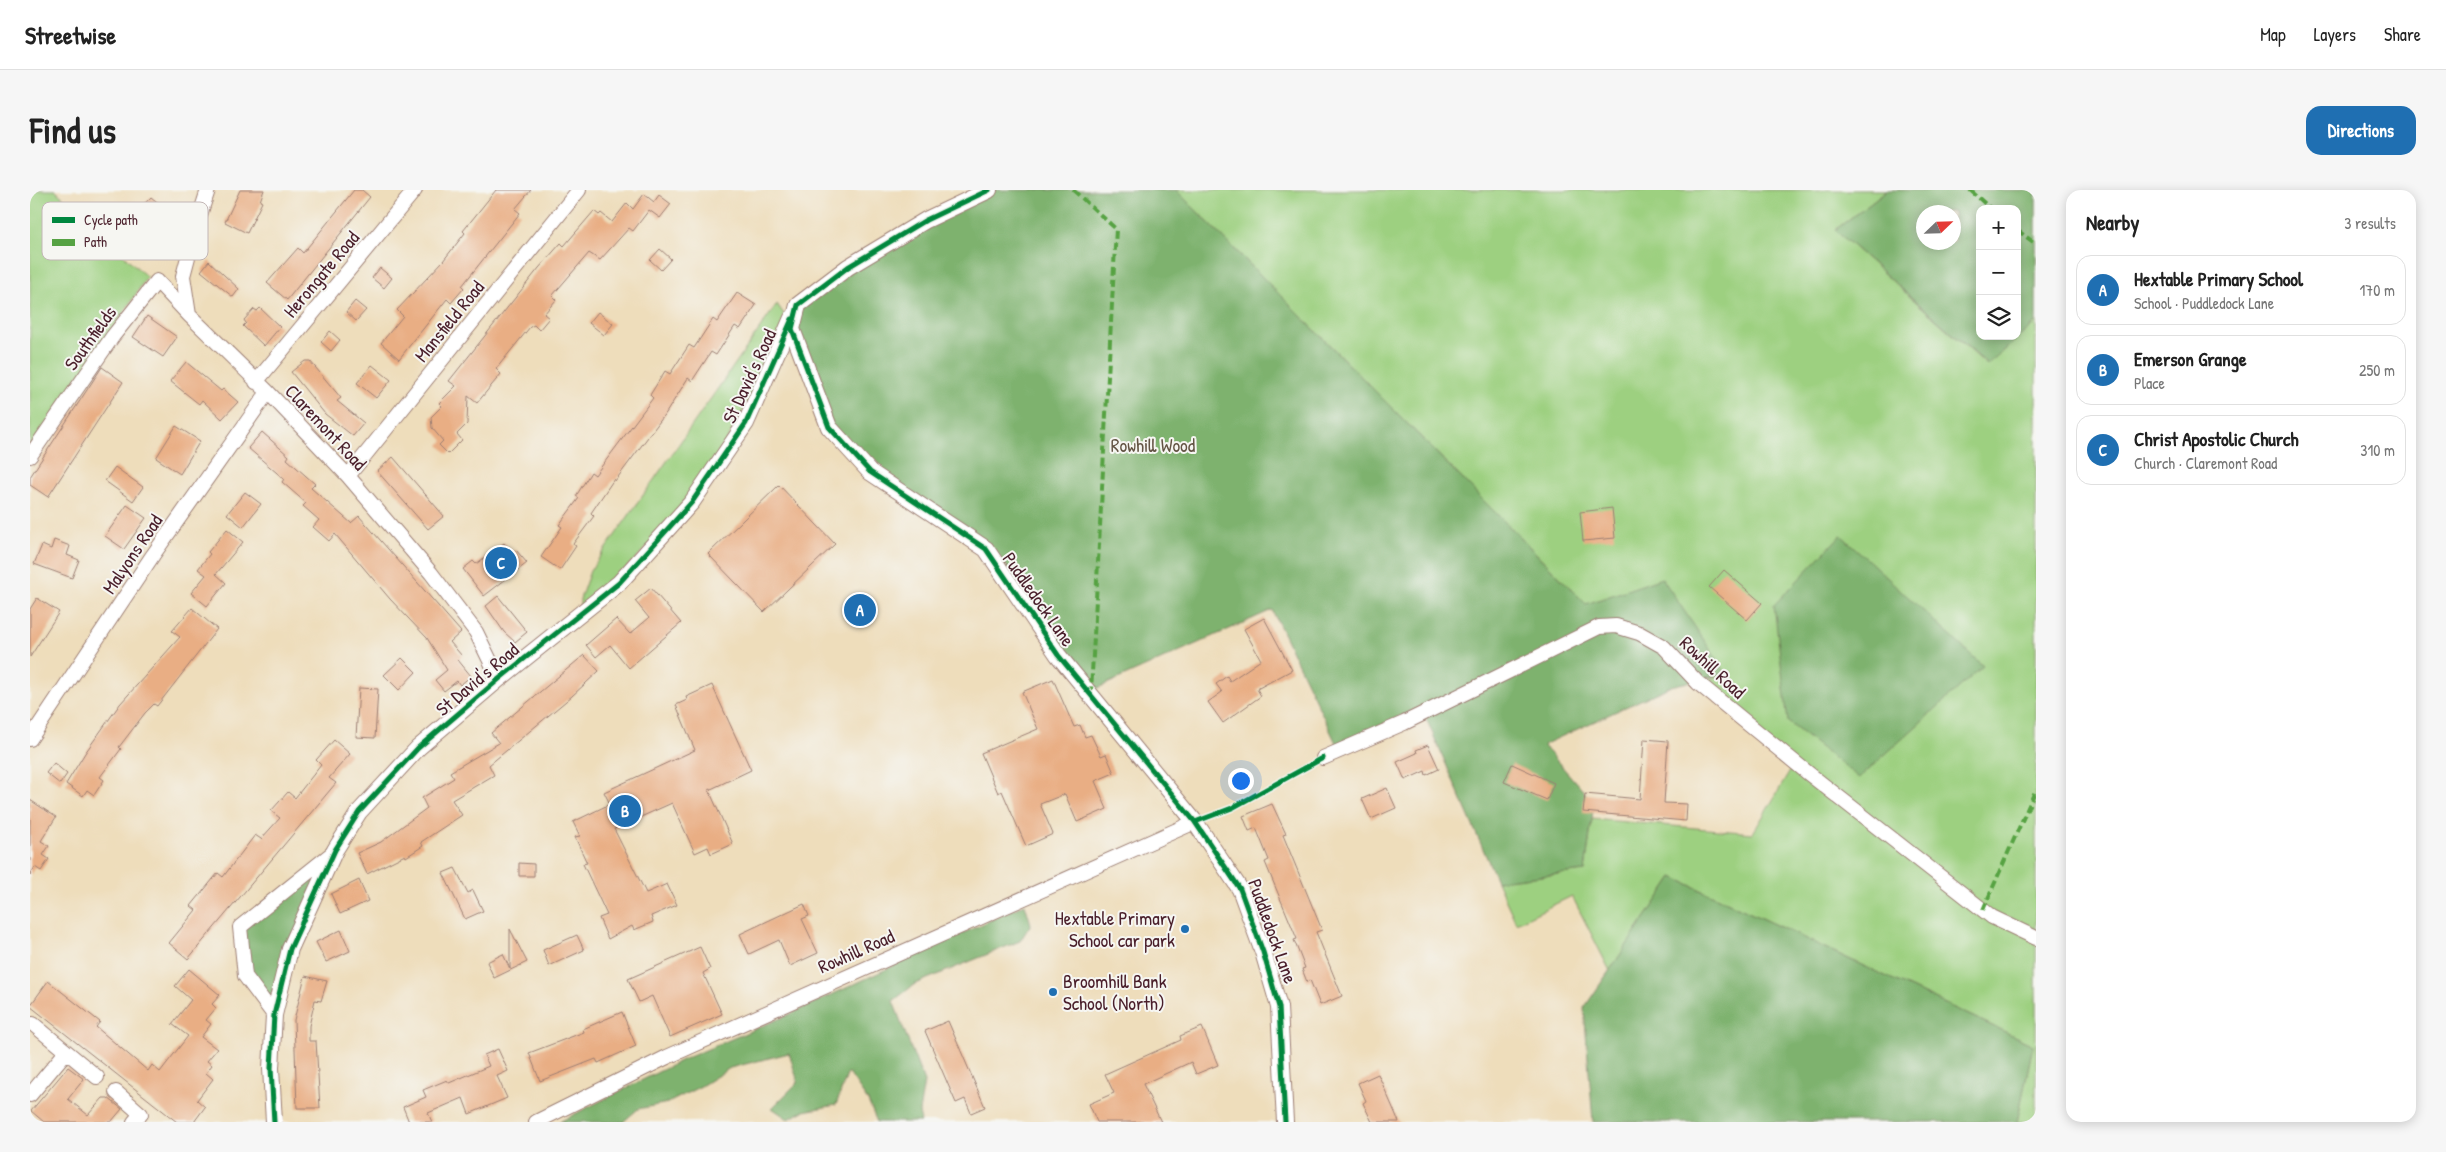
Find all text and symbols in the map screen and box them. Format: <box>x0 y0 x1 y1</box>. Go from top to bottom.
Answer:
text: Streetwise <box>25 19 116 51</box>
text: Map <box>2260 22 2286 47</box>
text: Layers <box>2314 22 2356 47</box>
text: Share <box>2384 22 2421 47</box>
button: Directions <box>2306 106 2416 155</box>
text: Find us <box>30 107 116 154</box>
legend <box>42 202 208 260</box>
north arrow <box>1916 205 1961 250</box>
map controls <box>1976 205 2021 340</box>
button: + <box>1976 205 2021 250</box>
text: Nearby <box>2086 208 2139 237</box>
text: Cycle path <box>84 210 138 230</box>
text: 3 results <box>2344 212 2396 234</box>
street label: Herongate Road <box>277 225 365 323</box>
text: Path <box>84 232 107 251</box>
button: − <box>1976 250 2021 295</box>
text: Hextable Primary School <box>2134 266 2303 292</box>
street label: Mansfield Road <box>408 274 490 367</box>
text: A <box>2099 279 2107 301</box>
text: 170 m <box>2360 279 2395 301</box>
text: School · Puddledock Lane <box>2134 292 2274 314</box>
button: layers <box>1976 295 2021 340</box>
street label: Southfields <box>58 301 122 375</box>
street label: St David's Road <box>716 324 782 427</box>
text: Emerson Grange <box>2134 346 2247 372</box>
text: B <box>2099 359 2107 381</box>
text: 250 m <box>2359 359 2395 381</box>
text: Place <box>2134 372 2165 394</box>
street label: Claremont Road <box>279 378 373 476</box>
text: Christ Apostolic Church <box>2134 426 2298 452</box>
park label: Rowhill Wood <box>1111 432 1196 458</box>
text: C <box>2099 439 2107 461</box>
text: 310 m <box>2360 439 2395 461</box>
text: Church · Claremont Road <box>2134 452 2277 474</box>
street label: Malyons Road <box>96 509 169 599</box>
pin: C <box>485 544 517 582</box>
street label: Puddledock Lane <box>997 547 1081 652</box>
pin: A <box>844 591 876 629</box>
street label: Rowhill Road <box>1675 630 1752 705</box>
street label: St David's Road <box>430 636 525 722</box>
your location <box>1228 768 1254 794</box>
pin: B <box>609 792 641 830</box>
street label: Puddledock Lane <box>1242 875 1304 987</box>
place label: Hextable Primary School car park <box>1055 905 1175 953</box>
street label: Rowhill Road <box>814 922 899 979</box>
marker: Hextable Primary School car park <box>1179 923 1191 935</box>
place label: Broomhill Bank School (North) <box>1063 968 1167 1016</box>
marker: Broomhill Bank School (North) <box>1047 986 1059 998</box>

